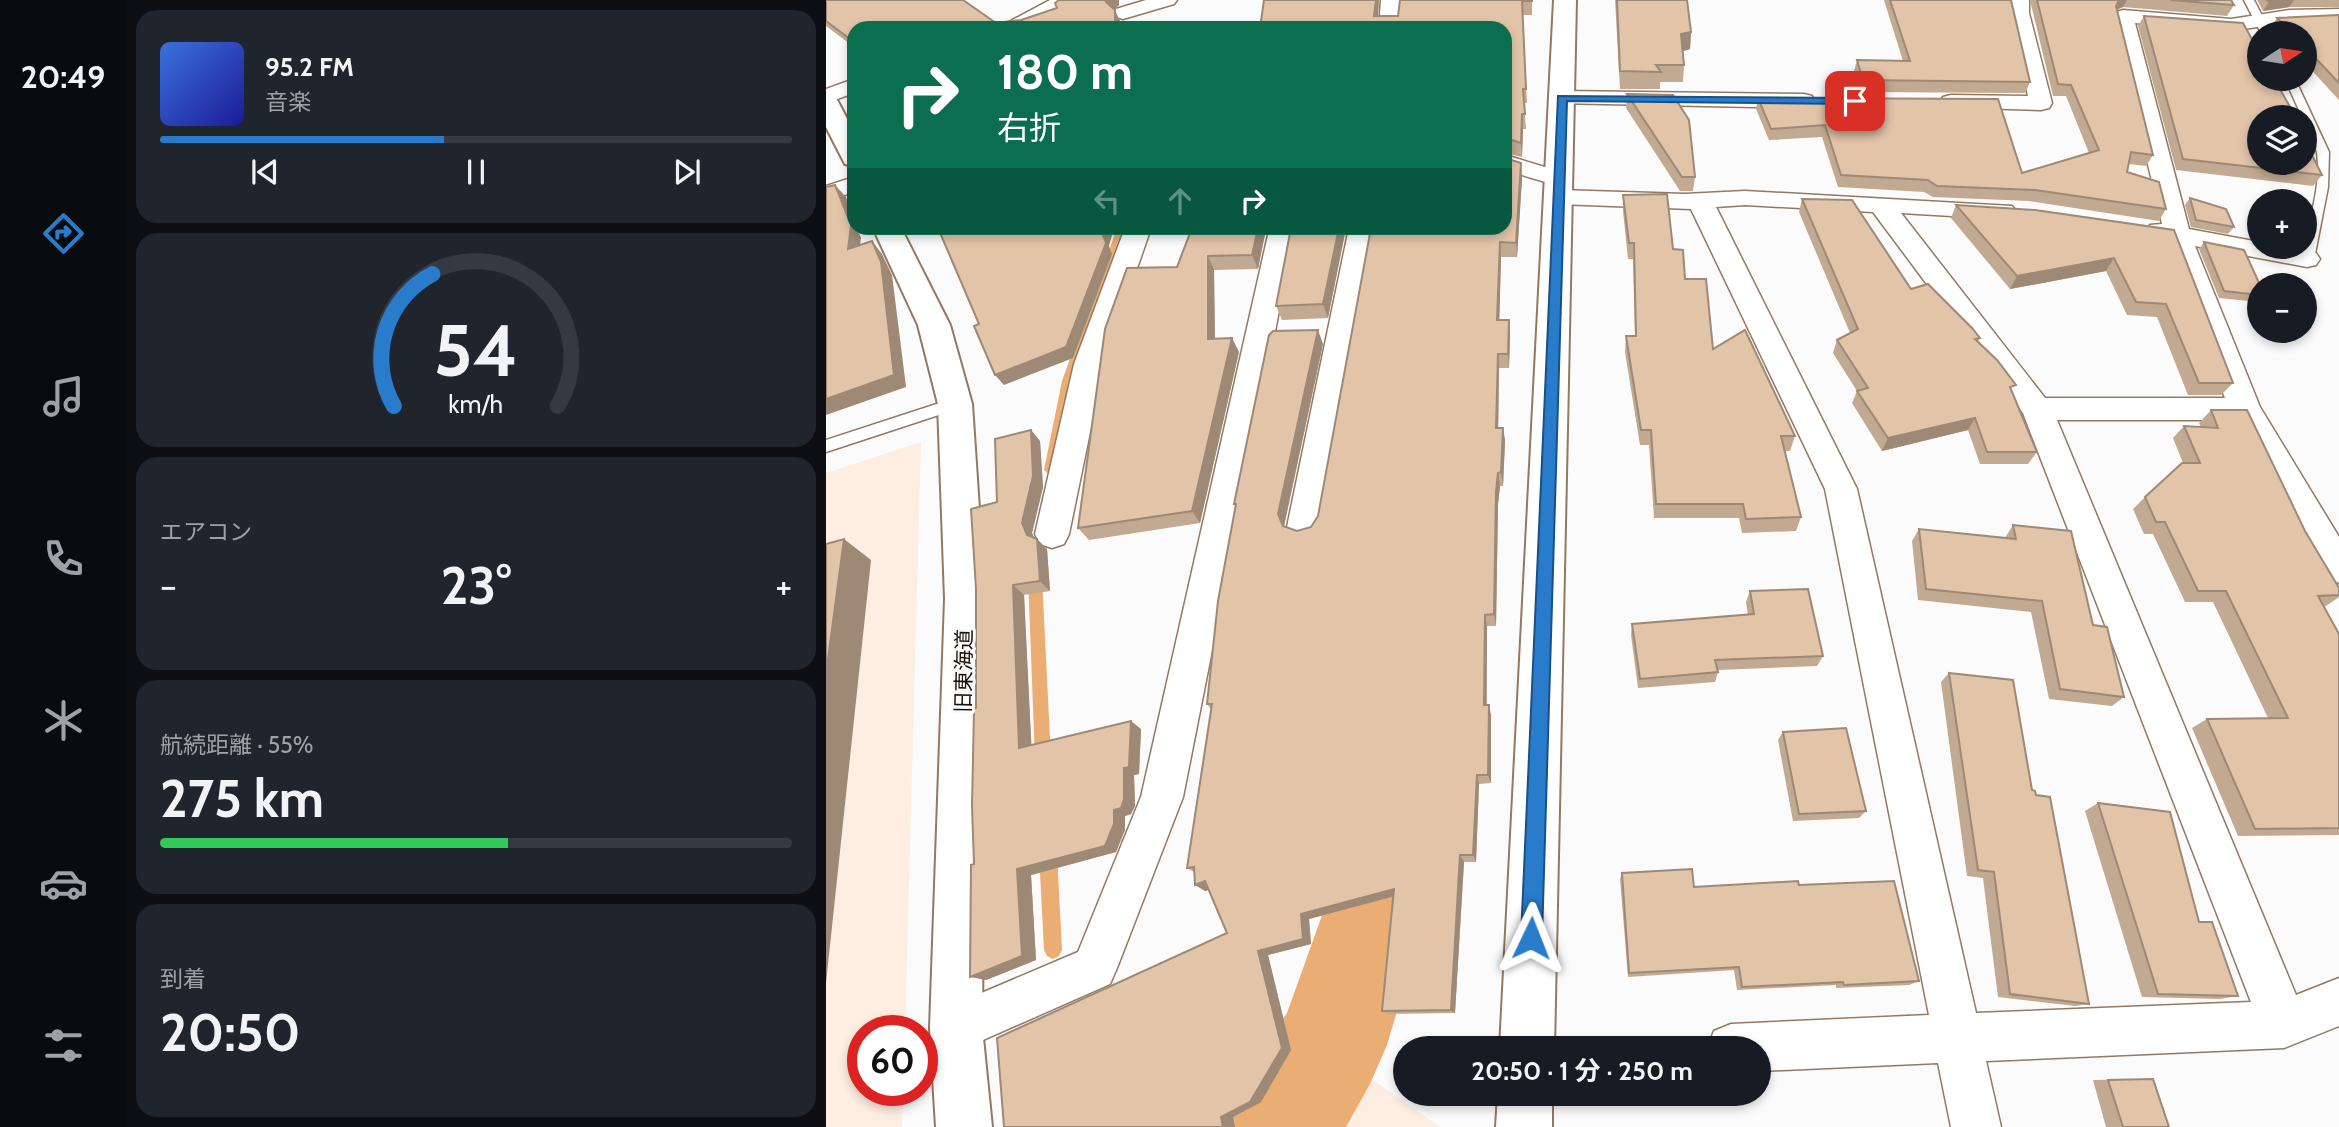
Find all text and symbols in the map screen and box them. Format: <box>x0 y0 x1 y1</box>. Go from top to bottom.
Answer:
north arrow <box>2247 21 2317 91</box>
map controls <box>2247 21 2317 343</box>
text: 180 m <box>997 42 1133 101</box>
icon: right <box>882 49 973 140</box>
text: 95.2 FM <box>265 51 354 83</box>
text: 20:49 <box>21 57 105 96</box>
pin <box>1825 71 1885 131</box>
icon: arrive <box>1836 82 1874 120</box>
text: 音楽 <box>265 88 311 116</box>
button: layers <box>2247 105 2317 175</box>
text: 右折 <box>997 108 1061 147</box>
icon: previous <box>246 153 284 191</box>
icon: pause <box>457 153 495 191</box>
icon: next <box>668 153 706 191</box>
icon: left <box>1088 182 1126 220</box>
icon: ahead <box>1161 182 1199 220</box>
icon: right <box>1234 182 1272 220</box>
button: + <box>2247 189 2317 259</box>
icon: directions <box>39 209 88 258</box>
button: − <box>2247 273 2317 343</box>
text: 54 <box>434 307 518 395</box>
icon: music <box>39 372 88 421</box>
text: km/h <box>449 389 503 419</box>
text: エアコン <box>160 518 252 546</box>
icon: phone <box>39 534 88 583</box>
text: 23° <box>441 554 511 617</box>
text: − <box>160 562 177 609</box>
text: + <box>775 562 792 609</box>
street label: 旧東海道 <box>950 629 977 713</box>
icon: climate <box>39 696 88 745</box>
text: 航続距離 · 55% <box>160 731 313 759</box>
text: 275 km <box>160 767 324 830</box>
icon: car <box>39 859 88 908</box>
position arrow <box>1494 901 1568 975</box>
text: 到着 <box>160 965 206 993</box>
text: 20:50 <box>160 1001 300 1064</box>
speed limit sign: 60 <box>847 1015 938 1106</box>
icon: filters <box>39 1021 88 1070</box>
text: 20:50 · 1 分 · 250 m <box>1471 1055 1693 1087</box>

